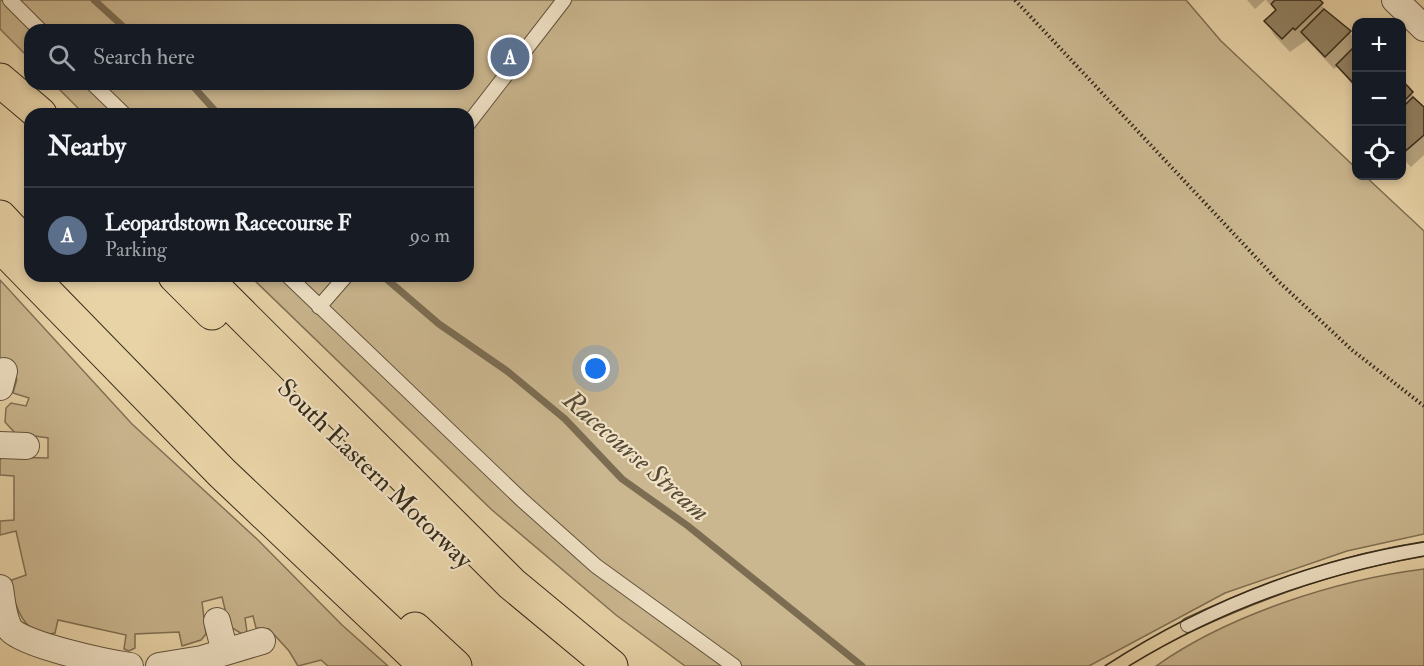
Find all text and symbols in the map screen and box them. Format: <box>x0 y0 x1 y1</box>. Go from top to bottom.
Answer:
map controls <box>1352 18 1406 180</box>
button: + <box>1352 18 1406 72</box>
search box <box>24 24 474 90</box>
pin: A <box>490 34 530 80</box>
icon: search <box>45 41 78 74</box>
text: Search here <box>93 43 195 71</box>
button: − <box>1352 72 1406 126</box>
button: locate <box>1352 126 1406 180</box>
text: Nearby <box>48 131 126 163</box>
text: Leopardstown Racecourse F <box>105 209 351 237</box>
text: A <box>61 223 74 248</box>
text: 90 m <box>410 223 450 248</box>
text: Parking <box>105 237 167 262</box>
your location <box>581 354 610 383</box>
street label: South Eastern Motorway <box>271 372 480 576</box>
water label: Racecourse Stream <box>555 383 716 529</box>

